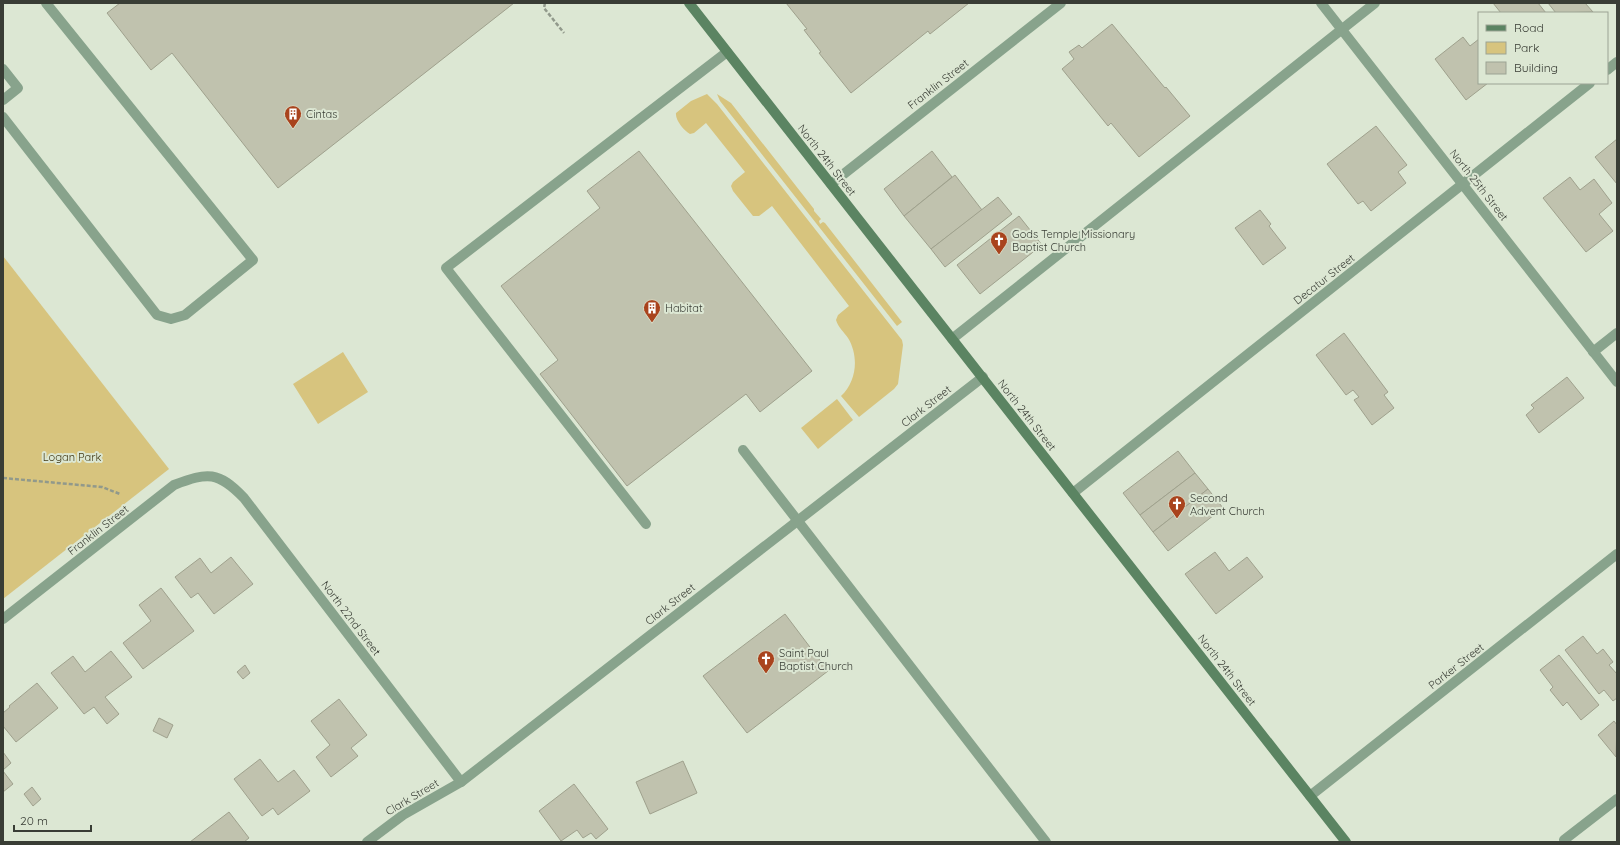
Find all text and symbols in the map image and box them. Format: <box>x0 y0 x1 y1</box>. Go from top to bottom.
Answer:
legend <box>1478 12 1608 84</box>
text: Road <box>1514 20 1544 35</box>
text: Park <box>1514 40 1539 55</box>
street label: Franklin Street <box>905 56 971 112</box>
text: Building <box>1514 60 1558 75</box>
building icon: Cintas <box>283 104 303 129</box>
place label: Cintas <box>306 107 337 121</box>
street label: North 24th Street <box>795 122 859 199</box>
street label: North 25th Street <box>1447 146 1511 224</box>
place label: Gods Temple Missionary Baptist Church <box>1012 227 1135 254</box>
church icon: Gods Temple Missionary Baptist Church <box>989 230 1009 255</box>
street label: Decatur Street <box>1291 251 1358 307</box>
building icon: Habitat <box>642 298 662 323</box>
place label: Habitat <box>665 301 703 315</box>
street label: North 24th Street <box>995 377 1059 454</box>
street label: Clark Street <box>898 382 954 430</box>
park label: Logan Park <box>43 450 101 464</box>
place label: Second Advent Church <box>1190 491 1264 518</box>
church icon: Second Advent Church <box>1167 494 1187 519</box>
street label: Franklin Street <box>65 502 131 558</box>
street label: North 22nd Street <box>318 578 384 658</box>
street label: Clark Street <box>642 580 698 628</box>
street label: North 24th Street <box>1195 632 1259 709</box>
street label: Parker Street <box>1425 640 1487 692</box>
place label: Saint Paul Baptist Church <box>779 646 853 673</box>
church icon: Saint Paul Baptist Church <box>756 649 776 674</box>
street label: Clark Street <box>383 776 441 818</box>
scale bar <box>14 807 91 833</box>
text: 20 m <box>20 813 48 828</box>

